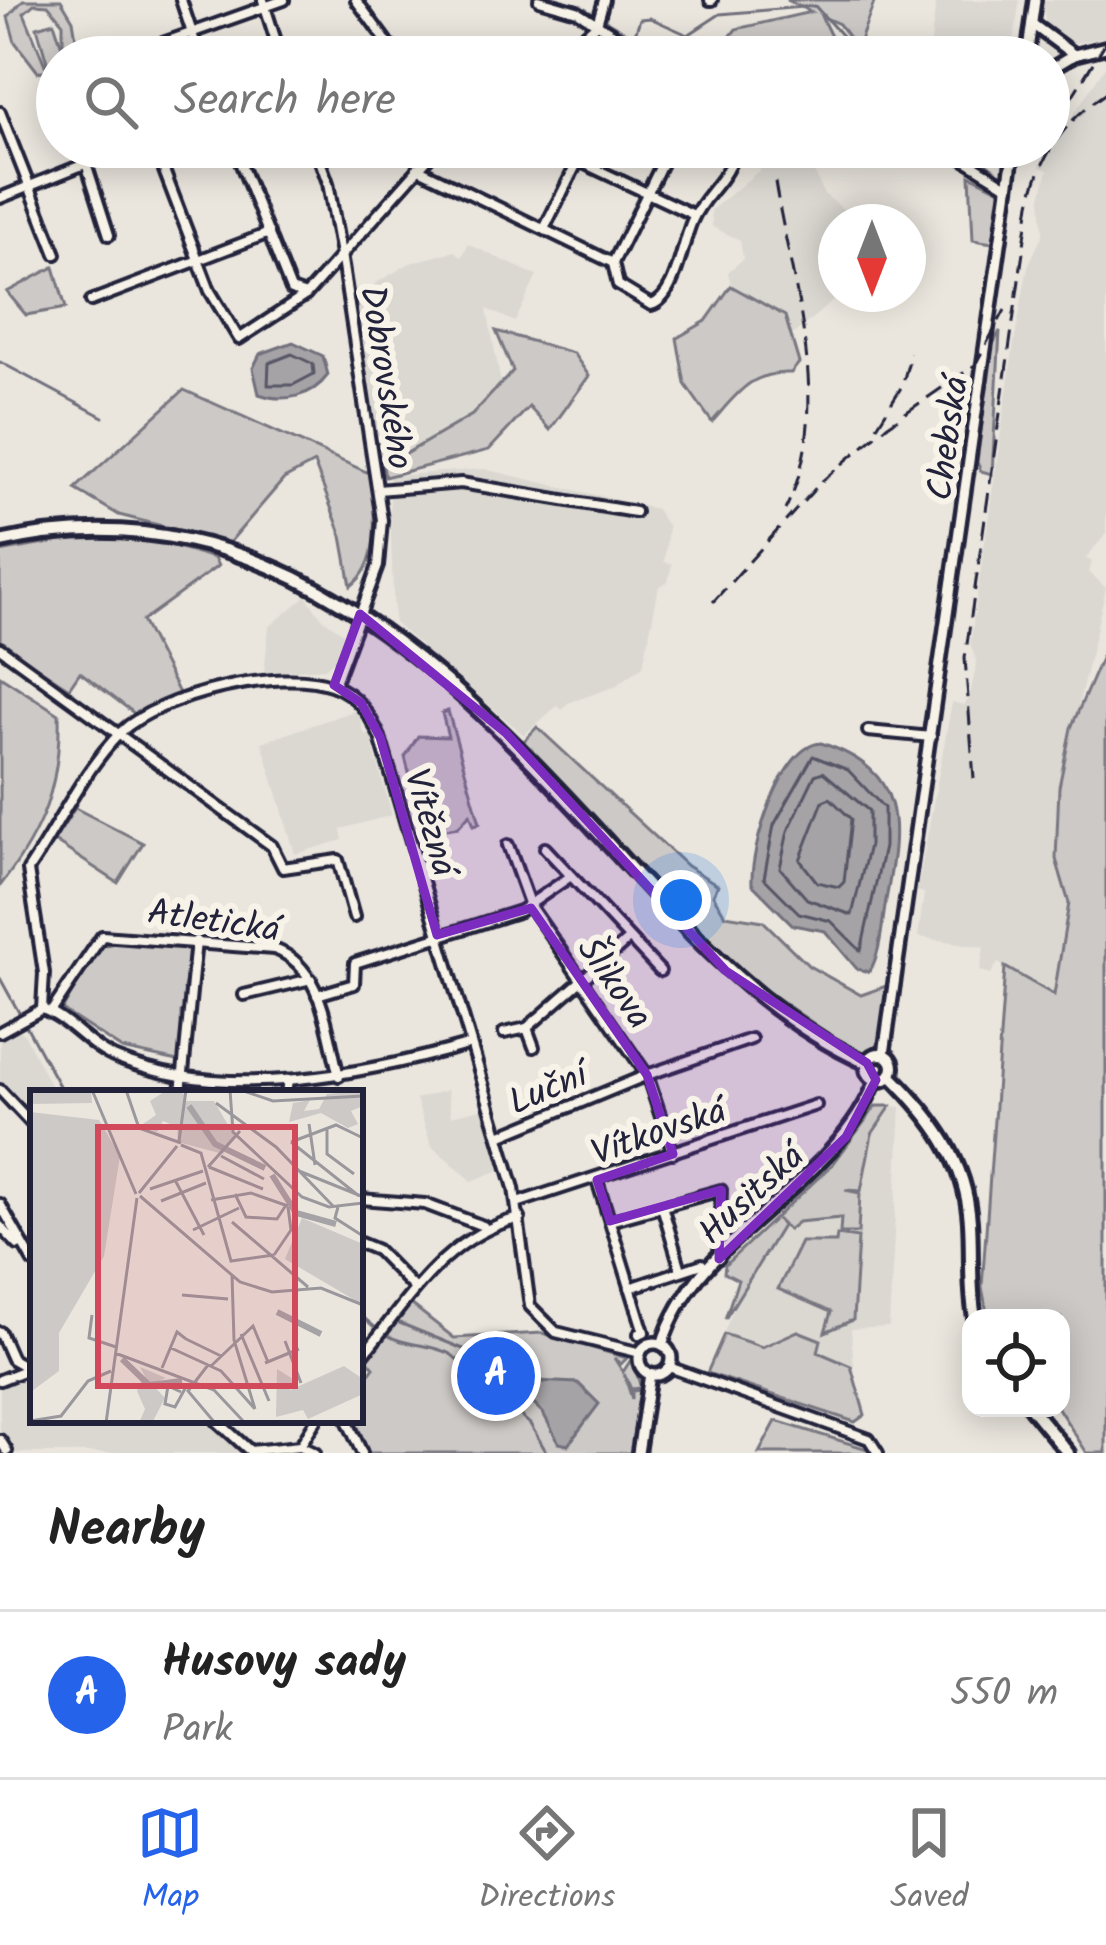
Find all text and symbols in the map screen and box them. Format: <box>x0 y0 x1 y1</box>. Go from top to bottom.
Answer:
search box <box>36 36 1070 168</box>
text: Search here <box>174 66 396 138</box>
icon: search <box>78 69 144 135</box>
north arrow <box>818 204 926 312</box>
street label: Dobrovského <box>342 282 427 474</box>
street label: Chebská <box>913 370 987 504</box>
street label: Vítězná <box>386 763 472 886</box>
your location <box>651 870 711 930</box>
street label: Atletická <box>144 885 286 960</box>
street label: Šlikova <box>561 926 666 1042</box>
street label: Luční <box>500 1046 602 1132</box>
street label: Vítkovská <box>584 1083 737 1183</box>
inset map <box>30 1090 363 1423</box>
street label: Husitská <box>686 1129 821 1260</box>
map controls <box>962 1309 1070 1417</box>
button: locate <box>962 1309 1070 1417</box>
pin: A <box>457 1331 535 1421</box>
text: Nearby <box>48 1491 205 1572</box>
text: Husovy sady <box>162 1628 406 1700</box>
text: A <box>75 1664 99 1726</box>
text: 550 m <box>950 1664 1058 1726</box>
text: Park <box>162 1700 233 1762</box>
tab: Map <box>137 1800 203 1925</box>
tab: Directions <box>478 1800 615 1925</box>
tab: Saved <box>890 1800 969 1925</box>

